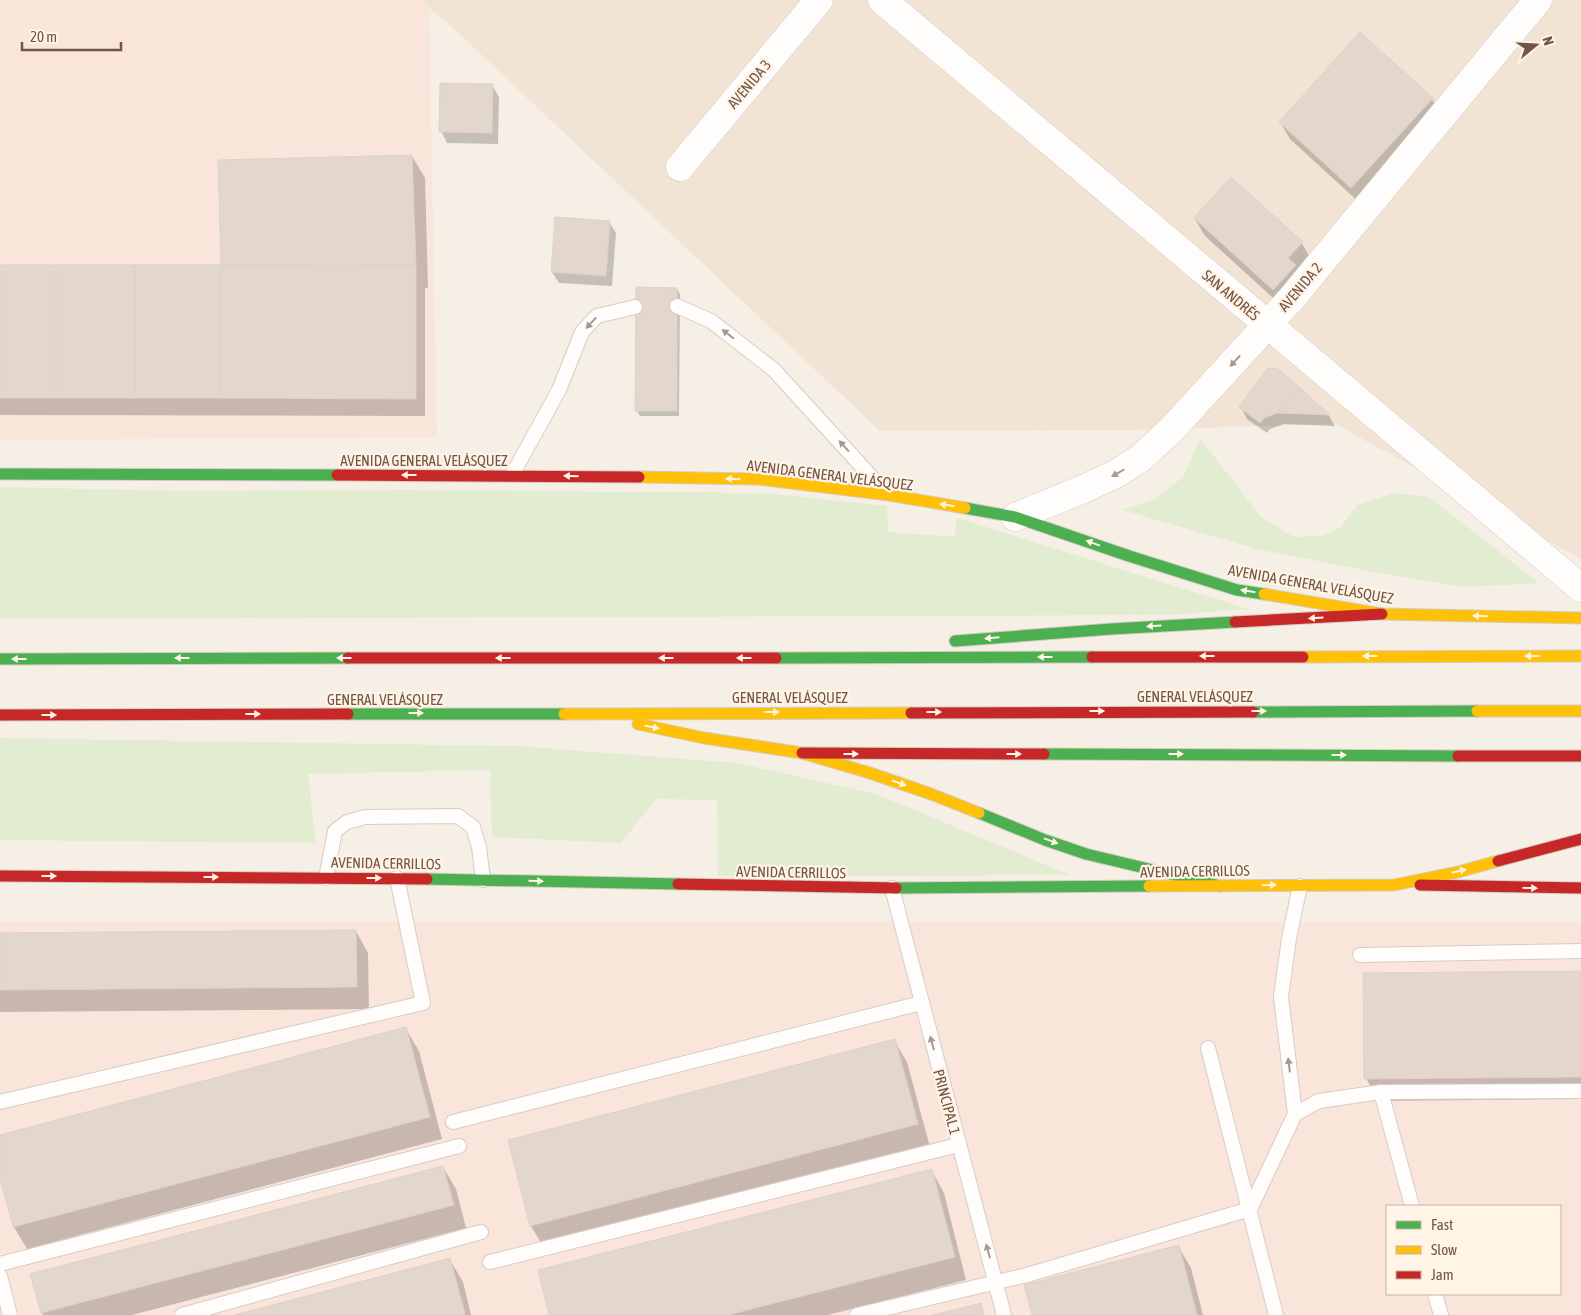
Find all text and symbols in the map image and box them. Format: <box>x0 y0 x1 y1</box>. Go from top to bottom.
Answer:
scale bar <box>22 20 121 52</box>
north arrow <box>1511 20 1561 70</box>
text: 20 m <box>30 28 57 45</box>
text: N <box>1539 35 1557 47</box>
street label: AVENIDA 3 <box>724 56 774 112</box>
street label: AVENIDA 2 <box>1275 259 1325 315</box>
street label: SAN ANDRÉS <box>1199 266 1263 324</box>
one-way arrow <box>585 316 597 328</box>
one-way arrow <box>722 328 735 339</box>
one-way arrow <box>1229 355 1241 367</box>
one-way arrow <box>838 441 850 453</box>
street label: AVENIDA GENERAL VELÁSQUEZ <box>340 452 508 469</box>
street label: AVENIDA GENERAL VELÁSQUEZ <box>746 456 914 494</box>
one-way arrow <box>1111 468 1124 477</box>
one-way arrow <box>400 471 416 479</box>
one-way arrow <box>563 472 579 480</box>
one-way arrow <box>725 474 741 482</box>
one-way arrow <box>938 501 954 509</box>
one-way arrow <box>1085 539 1100 547</box>
street label: AVENIDA GENERAL VELÁSQUEZ <box>1227 561 1395 607</box>
one-way arrow <box>1239 587 1255 595</box>
one-way arrow <box>1472 612 1488 620</box>
one-way arrow <box>1308 614 1324 622</box>
one-way arrow <box>1146 623 1162 631</box>
one-way arrow <box>983 634 999 642</box>
one-way arrow <box>1199 652 1215 660</box>
one-way arrow <box>1362 652 1378 660</box>
one-way arrow <box>1524 652 1540 660</box>
one-way arrow <box>1037 653 1053 661</box>
one-way arrow <box>174 654 190 662</box>
one-way arrow <box>336 654 352 662</box>
one-way arrow <box>495 654 511 662</box>
one-way arrow <box>657 654 673 662</box>
one-way arrow <box>735 654 751 662</box>
one-way arrow <box>11 655 27 663</box>
street label: GENERAL VELÁSQUEZ <box>1137 688 1253 705</box>
street label: GENERAL VELÁSQUEZ <box>732 689 848 706</box>
street label: GENERAL VELÁSQUEZ <box>327 691 443 708</box>
one-way arrow <box>1089 707 1105 715</box>
one-way arrow <box>1251 707 1267 715</box>
one-way arrow <box>764 708 780 716</box>
one-way arrow <box>926 708 942 716</box>
one-way arrow <box>408 709 424 717</box>
one-way arrow <box>245 710 261 718</box>
one-way arrow <box>41 711 57 719</box>
one-way arrow <box>645 723 661 731</box>
one-way arrow <box>843 750 859 758</box>
one-way arrow <box>1006 750 1022 758</box>
one-way arrow <box>1168 750 1184 758</box>
one-way arrow <box>1331 751 1347 759</box>
one-way arrow <box>892 779 907 787</box>
one-way arrow <box>1043 838 1058 846</box>
street label: AVENIDA CERRILLOS <box>331 854 441 872</box>
street label: AVENIDA CERRILLOS <box>1140 862 1250 880</box>
street label: AVENIDA CERRILLOS <box>736 863 846 881</box>
one-way arrow <box>1451 867 1466 875</box>
one-way arrow <box>41 873 57 881</box>
one-way arrow <box>203 873 219 881</box>
one-way arrow <box>366 874 382 882</box>
one-way arrow <box>528 877 544 885</box>
one-way arrow <box>1261 881 1277 889</box>
one-way arrow <box>1522 884 1538 892</box>
one-way arrow <box>928 1036 936 1051</box>
one-way arrow <box>1285 1057 1293 1073</box>
street label: PRINCIPAL 1 <box>930 1067 964 1137</box>
legend <box>1386 1205 1561 1295</box>
text: Fast <box>1431 1216 1453 1233</box>
text: Slow <box>1431 1241 1457 1258</box>
one-way arrow <box>983 1243 991 1258</box>
text: Jam <box>1431 1266 1454 1283</box>

